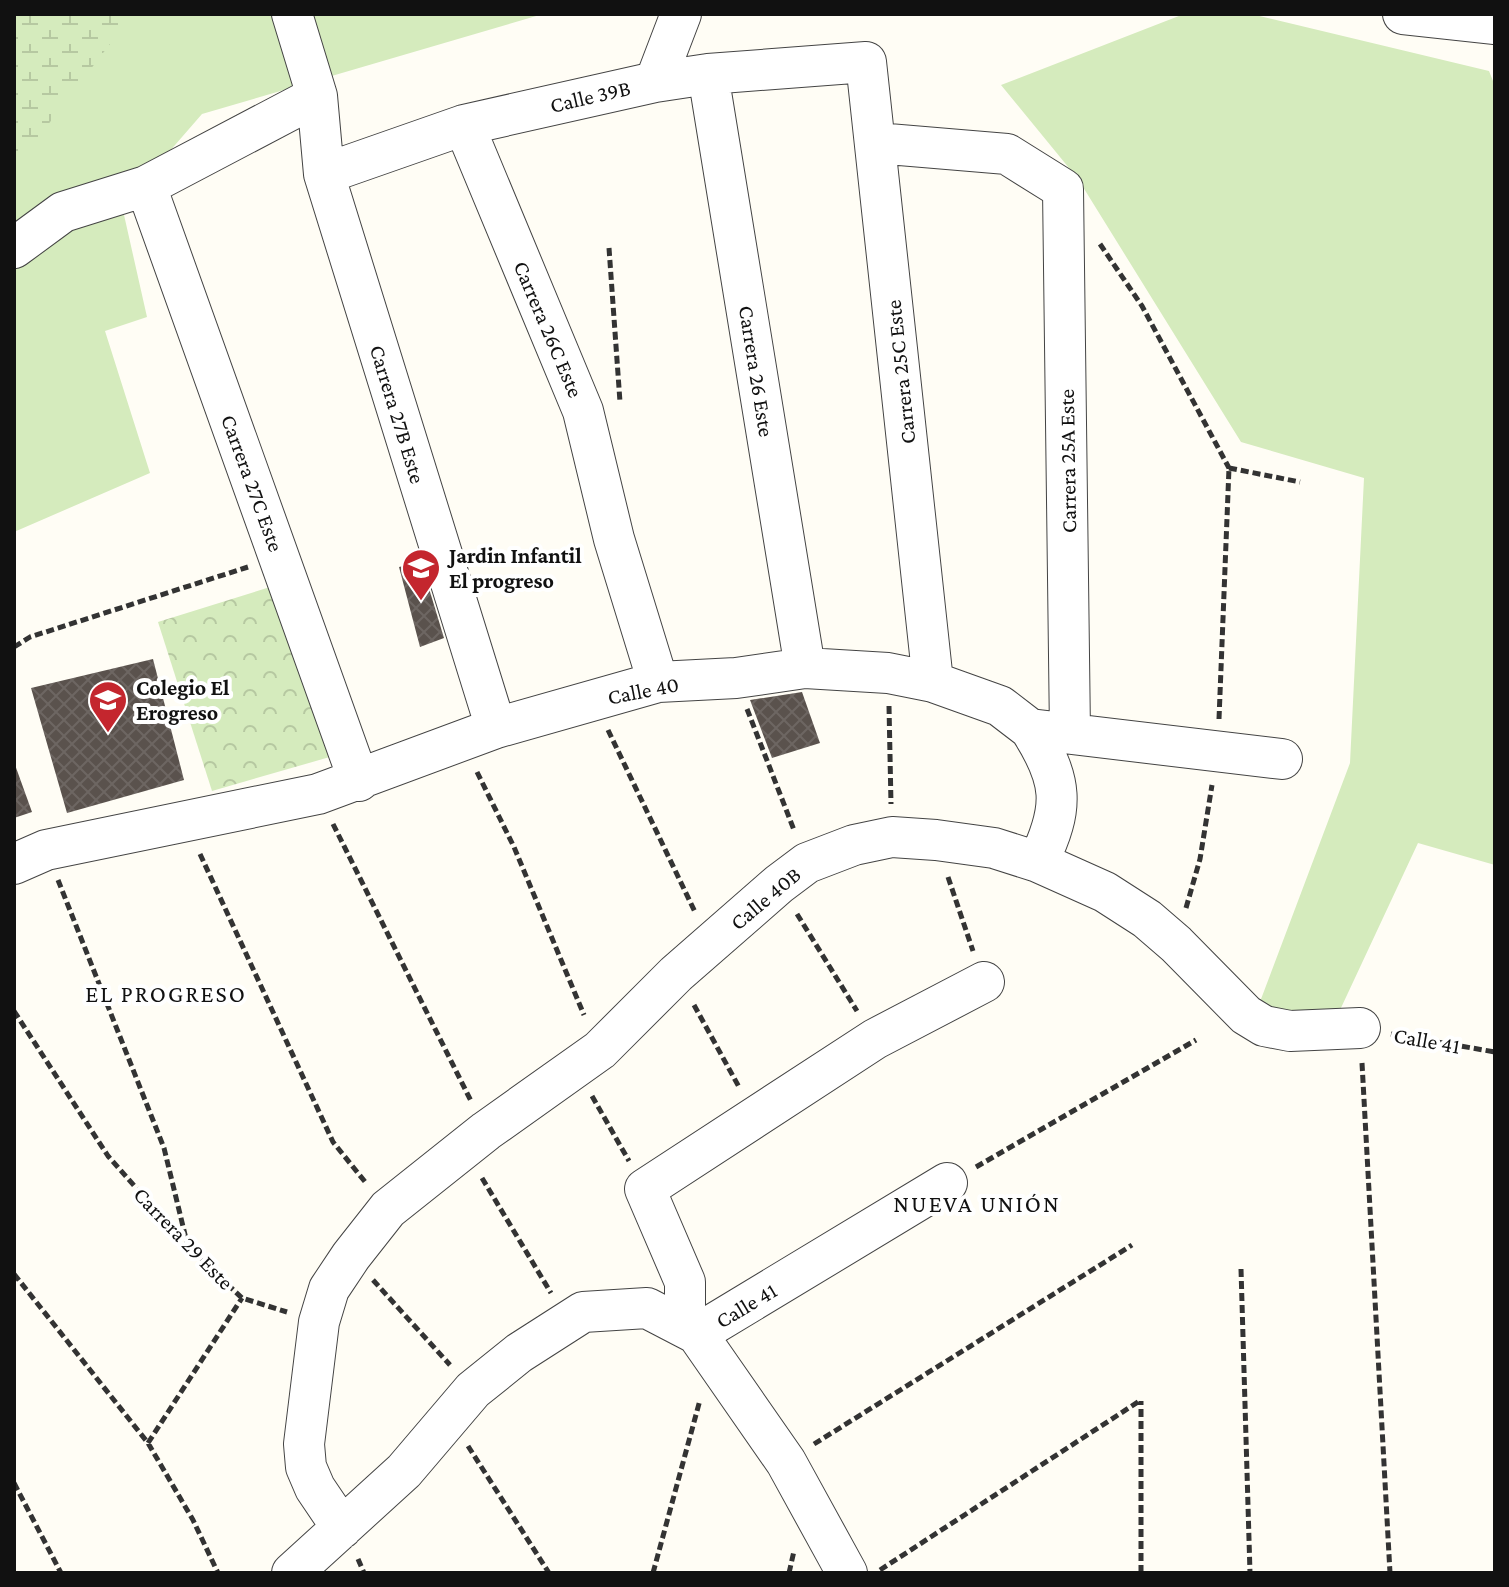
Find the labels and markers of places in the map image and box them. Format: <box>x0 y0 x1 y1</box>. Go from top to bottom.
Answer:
place label: Jardin Infantil El progreso <box>447 543 582 593</box>
school or university icon: Jardin Infantil El progreso <box>400 547 442 602</box>
place label: Colegio El Erogreso <box>136 675 230 725</box>
school or university icon: Colegio El Erogreso <box>87 679 129 734</box>

